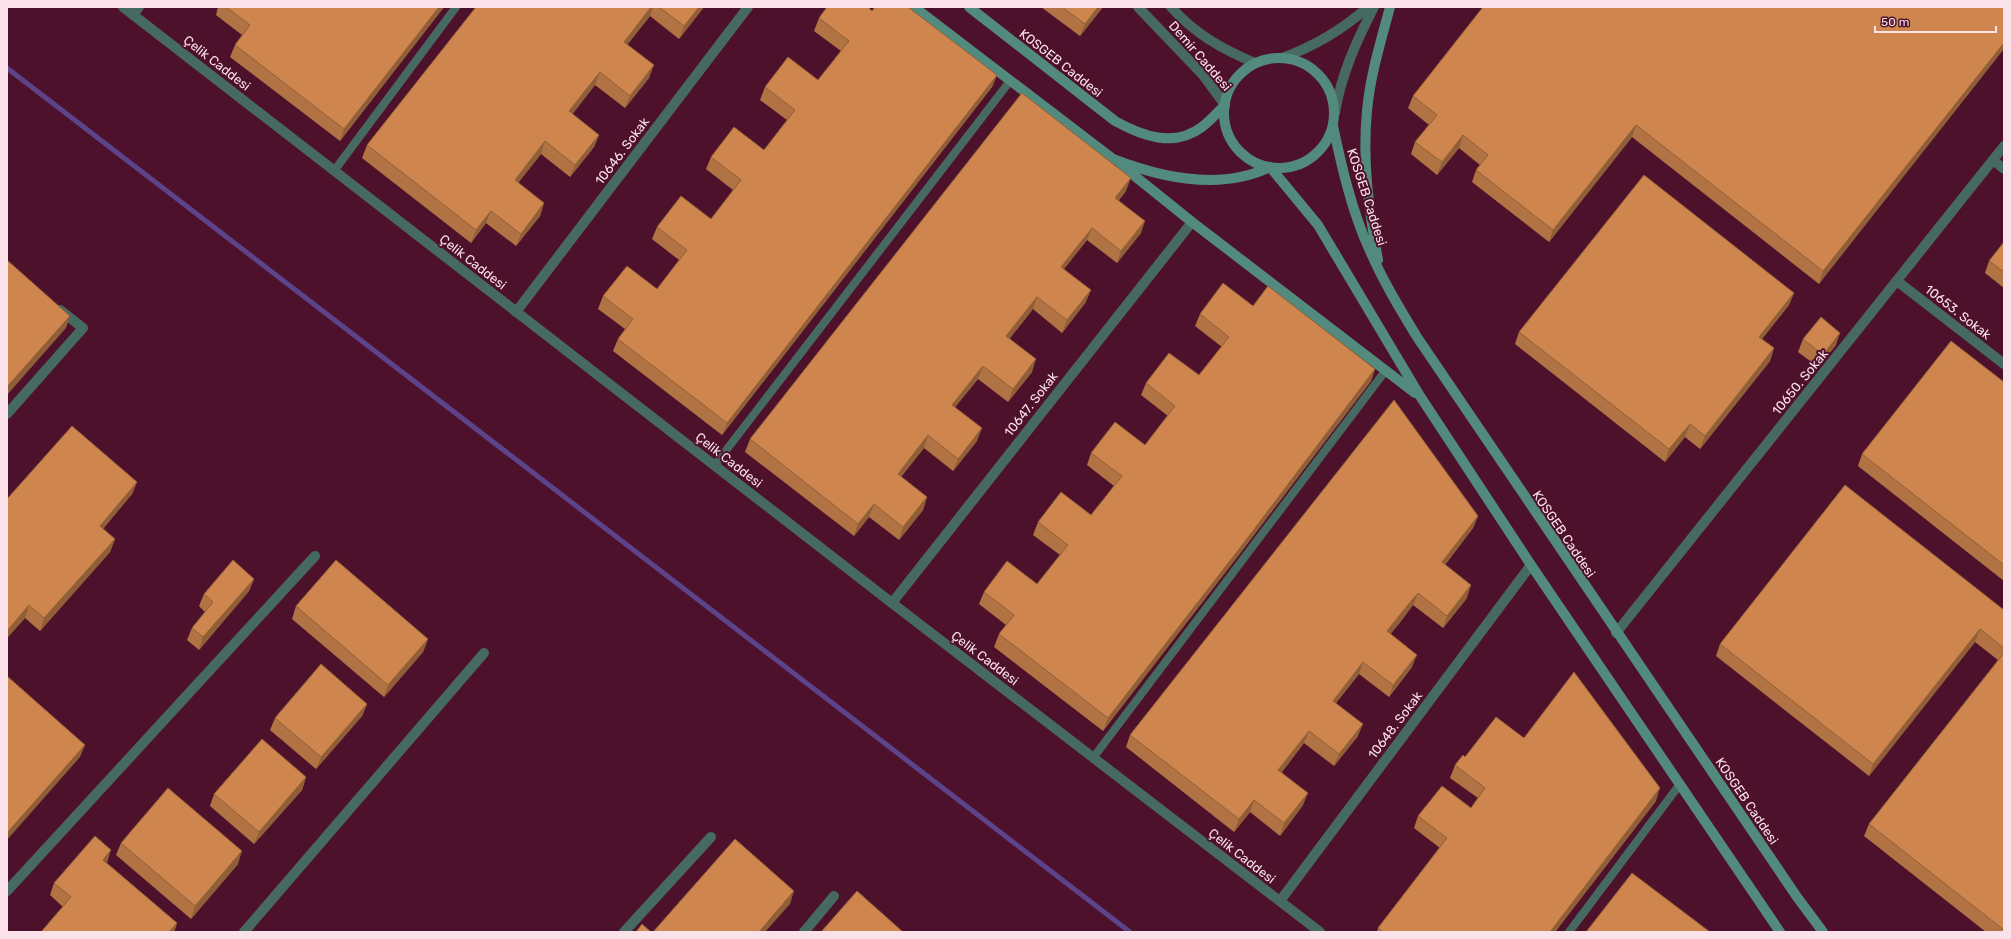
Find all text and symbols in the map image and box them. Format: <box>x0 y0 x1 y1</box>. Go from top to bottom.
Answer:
scale bar <box>1875 8 1996 34</box>
text: 50 m <box>1881 15 1909 29</box>
street label: Demir Caddesi <box>1166 18 1234 94</box>
street label: KOSGEB Caddesi <box>1017 26 1105 100</box>
street label: Çelik Caddesi <box>181 32 253 94</box>
street label: 10646. Sokak <box>592 114 652 187</box>
street label: KOSGEB Caddesi <box>1344 147 1390 247</box>
street label: Çelik Caddesi <box>437 231 509 293</box>
street label: 10653. Sokak <box>1922 282 1994 343</box>
street label: 10650. Sokak <box>1769 346 1831 418</box>
street label: 10647. Sokak <box>1001 369 1061 439</box>
street label: Çelik Caddesi <box>693 429 765 491</box>
street label: KOSGEB Caddesi <box>1529 488 1599 580</box>
street label: Çelik Caddesi <box>948 628 1022 688</box>
street label: 10648. Sokak <box>1365 688 1425 762</box>
street label: KOSGEB Caddesi <box>1712 755 1782 847</box>
street label: Çelik Caddesi <box>1206 825 1278 887</box>

